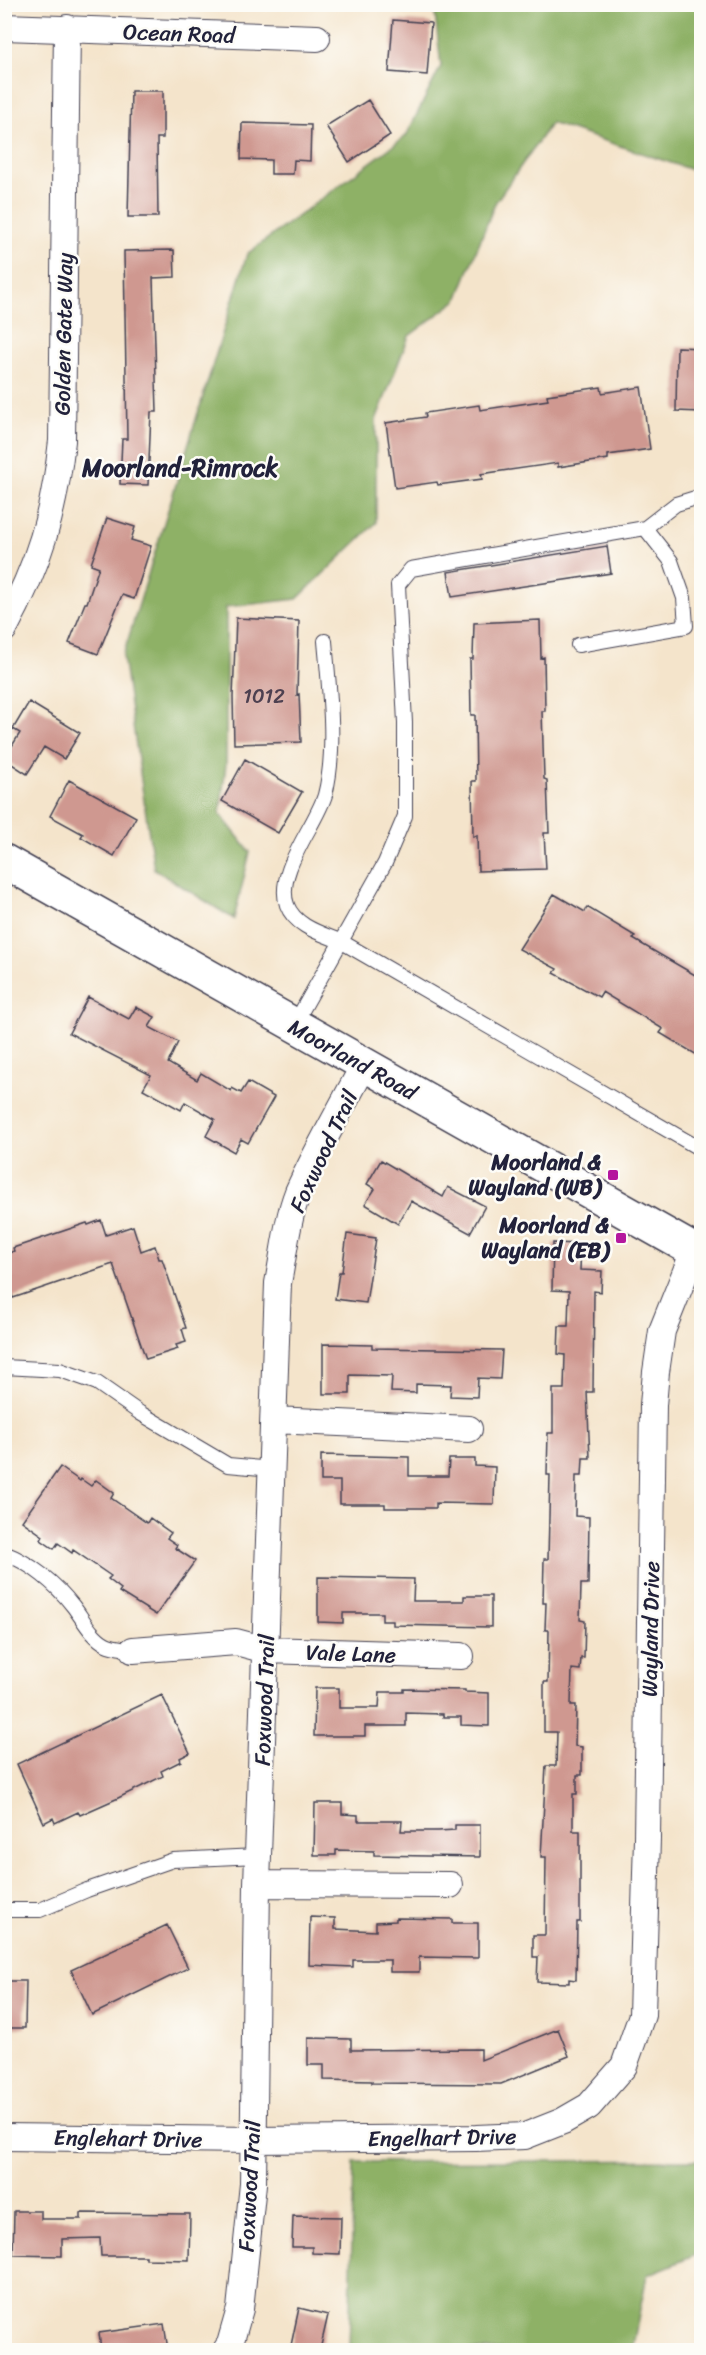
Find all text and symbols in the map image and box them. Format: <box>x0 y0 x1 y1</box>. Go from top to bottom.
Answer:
street label: Ocean Road <box>122 12 237 55</box>
street label: Golden Gate Way <box>43 252 84 416</box>
district label: Moorland-Rimrock <box>81 447 278 489</box>
house number: 1012 <box>243 679 285 714</box>
street label: Moorland Road <box>281 1008 426 1112</box>
street label: Foxwood Trail <box>278 1083 369 1219</box>
place label: Moorland & Wayland (WB) <box>468 1143 603 1207</box>
marker: Moorland & Wayland (WB) <box>606 1168 620 1182</box>
place label: Moorland & Wayland (EB) <box>481 1206 611 1270</box>
marker: Moorland & Wayland (EB) <box>614 1231 628 1245</box>
street label: Wayland Drive <box>630 1561 671 1697</box>
street label: Vale Lane <box>305 1632 397 1675</box>
street label: Foxwood Trail <box>243 1633 286 1766</box>
street label: Engelhart Drive <box>367 2117 517 2158</box>
street label: Englehart Drive <box>53 2118 203 2159</box>
street label: Foxwood Trail <box>227 2119 272 2253</box>

